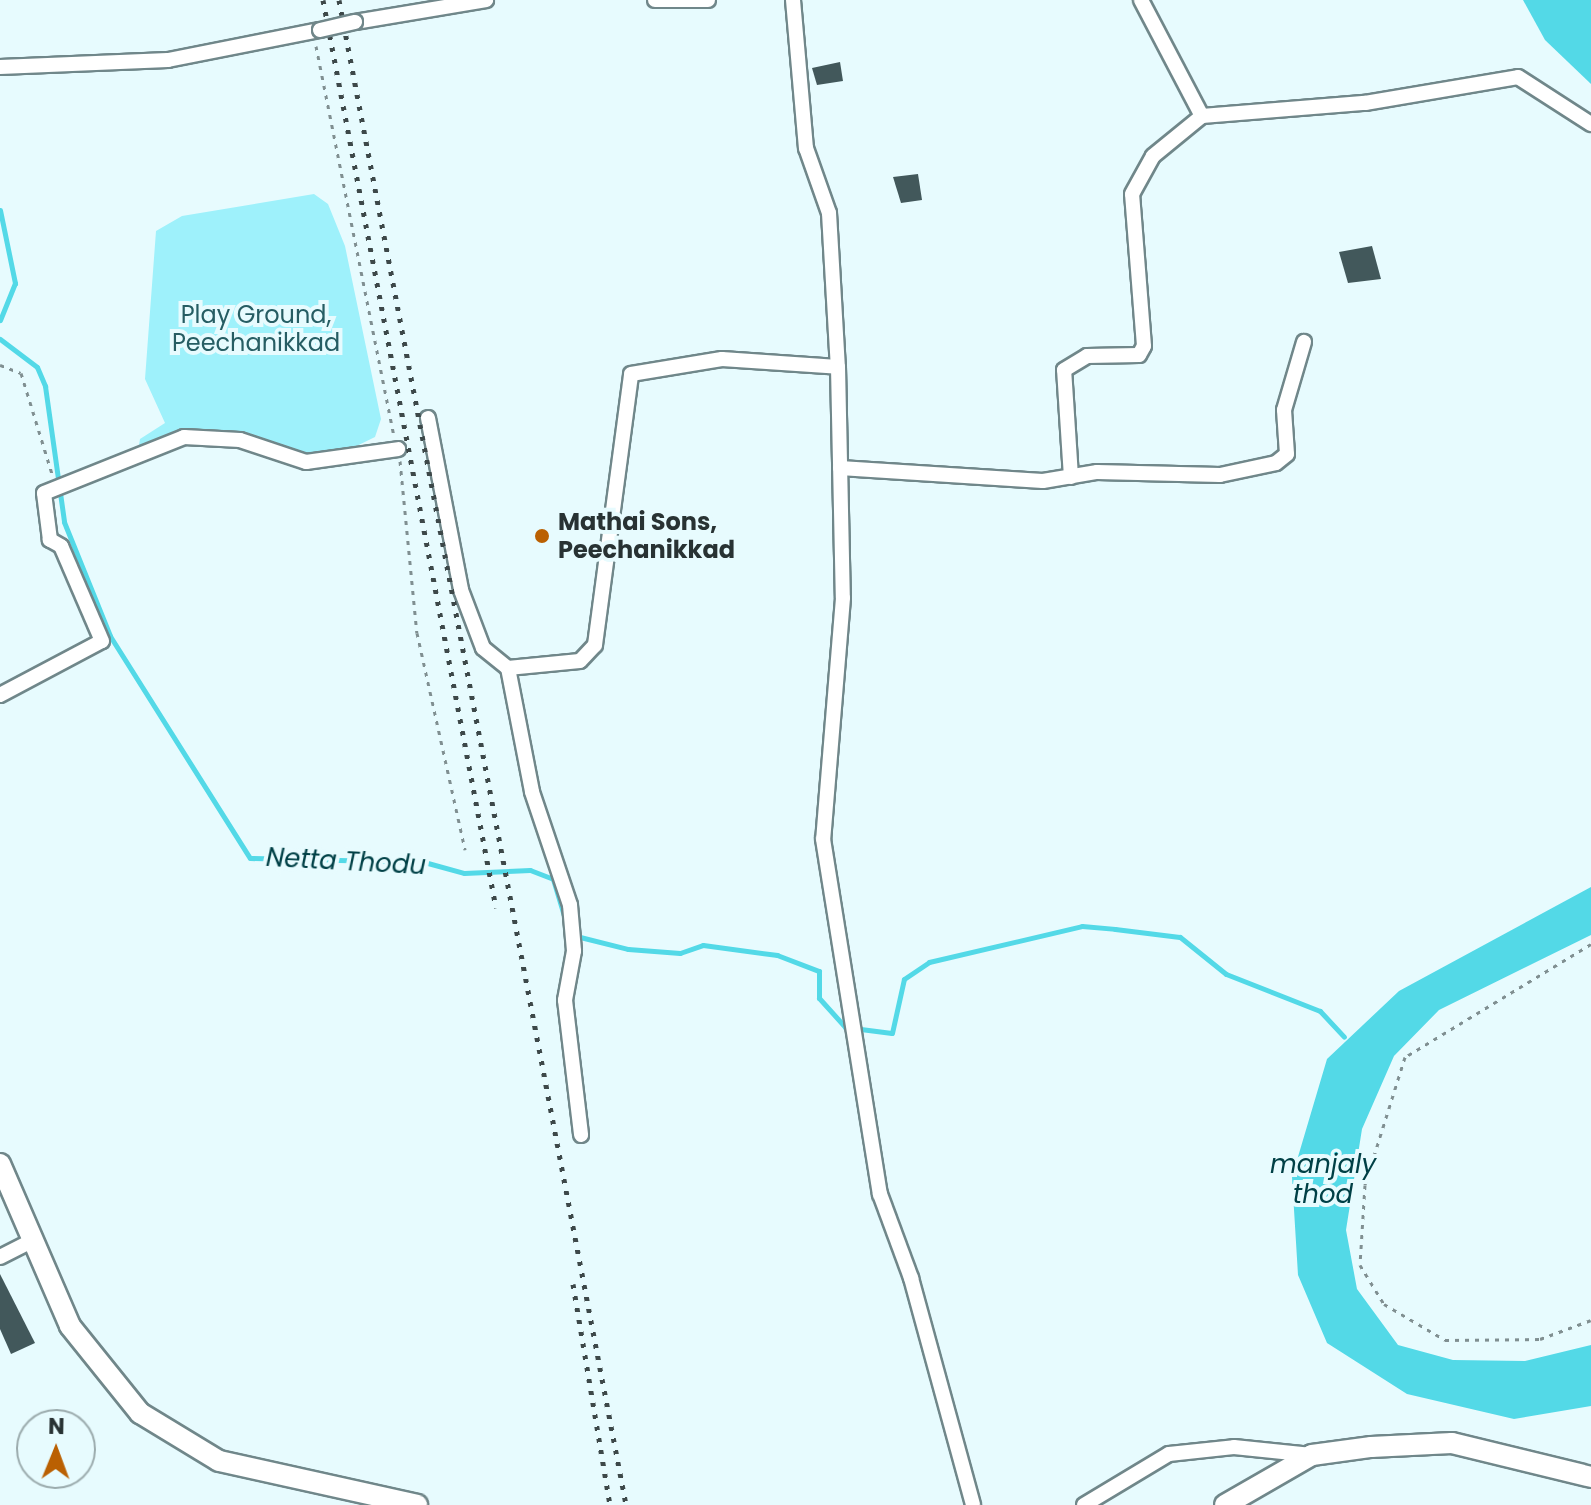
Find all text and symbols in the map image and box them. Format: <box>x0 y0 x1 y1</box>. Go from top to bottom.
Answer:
park label: Play Ground, Peechanikkad <box>172 301 340 357</box>
place label: Mathai Sons, Peechanikkad <box>558 508 735 564</box>
marker: Mathai Sons, Peechanikkad <box>533 527 551 545</box>
water label: Netta Thodu <box>265 842 427 882</box>
water label: manjaly thod <box>1270 1149 1376 1210</box>
north arrow <box>16 1409 96 1489</box>
text: N <box>48 1411 65 1442</box>

